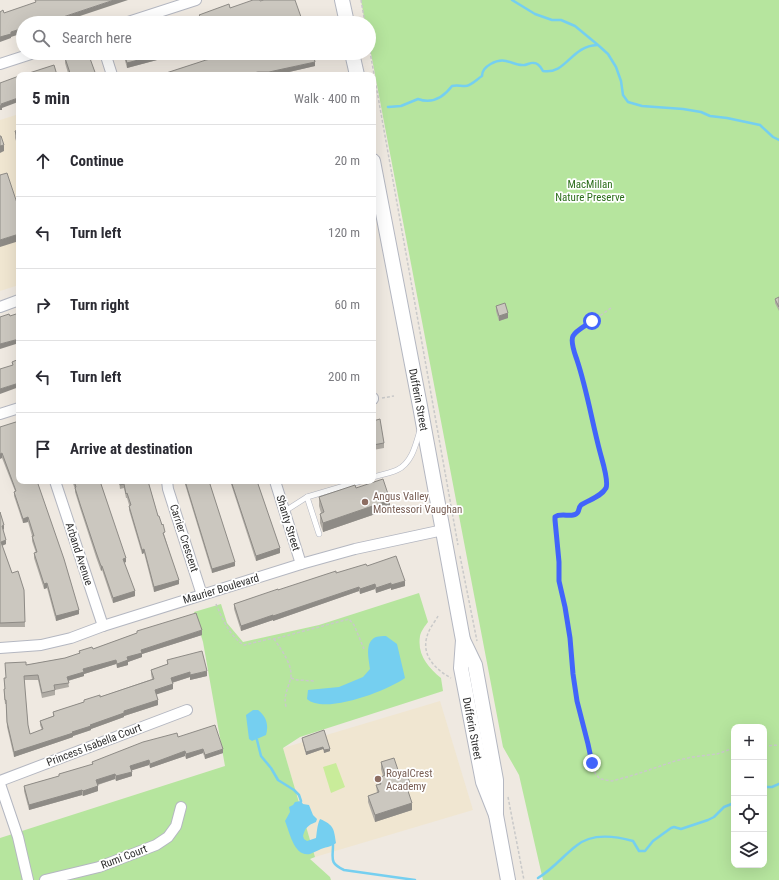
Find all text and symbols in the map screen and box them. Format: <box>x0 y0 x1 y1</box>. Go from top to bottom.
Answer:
search box <box>16 16 376 60</box>
icon: search <box>30 27 52 49</box>
text: Search here <box>62 29 132 47</box>
text: 5 min <box>32 88 70 108</box>
text: Walk · 400 m <box>294 91 360 106</box>
icon: ahead <box>32 150 54 172</box>
text: Continue <box>70 152 124 170</box>
text: 20 m <box>334 153 360 168</box>
park label: MacMillan Nature Preserve <box>555 178 625 204</box>
icon: left <box>32 222 54 244</box>
text: Turn left <box>70 224 121 242</box>
text: 120 m <box>328 225 360 240</box>
icon: right <box>32 294 54 316</box>
text: Turn right <box>70 296 129 314</box>
text: 60 m <box>334 297 360 312</box>
route start <box>583 312 601 330</box>
icon: left <box>32 366 54 388</box>
street label: Dufferin Street <box>406 367 431 432</box>
text: Turn left <box>70 368 121 386</box>
text: 200 m <box>328 369 360 384</box>
icon: arrive <box>32 438 54 460</box>
text: Arrive at destination <box>70 440 193 458</box>
place label: Angus Valley Montessori Vaughan <box>373 490 462 516</box>
street label: Shanty Street <box>273 493 303 553</box>
marker: Angus Valley Montessori Vaughan <box>360 497 370 507</box>
street label: Carrier Crescent <box>167 503 201 573</box>
street label: Arband Avenue <box>63 521 95 587</box>
street label: Maurier Boulevard <box>181 571 261 607</box>
street label: Dufferin Street <box>460 696 485 761</box>
street label: Princess Isabella Court <box>45 721 143 769</box>
map controls <box>731 724 767 868</box>
button: + <box>731 724 767 760</box>
route end <box>583 754 601 772</box>
button: − <box>731 760 767 796</box>
place label: RoyalCrest Academy <box>386 767 433 793</box>
marker: RoyalCrest Academy <box>373 774 383 784</box>
button: locate <box>731 796 767 832</box>
button: layers <box>731 832 767 868</box>
street label: Rumi Court <box>99 842 149 872</box>

